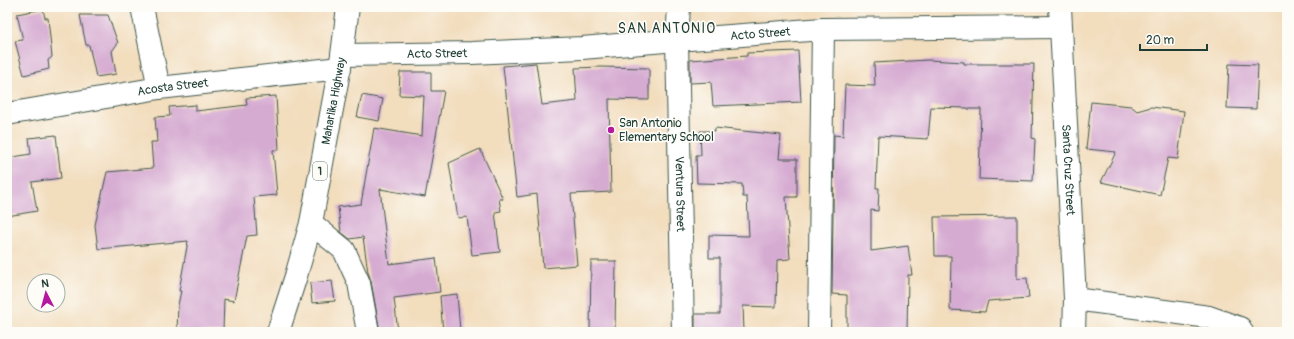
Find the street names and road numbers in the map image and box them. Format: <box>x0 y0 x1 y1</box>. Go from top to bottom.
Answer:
street label: Acto Street <box>730 24 791 43</box>
street label: Acto Street <box>407 46 467 62</box>
street label: Maharlika Highway <box>318 56 349 146</box>
street label: Acosta Street <box>136 75 209 99</box>
street label: Santa Cruz Street <box>1059 124 1078 216</box>
street label: Ventura Street <box>672 156 688 232</box>
road number: 1 <box>313 162 327 180</box>

